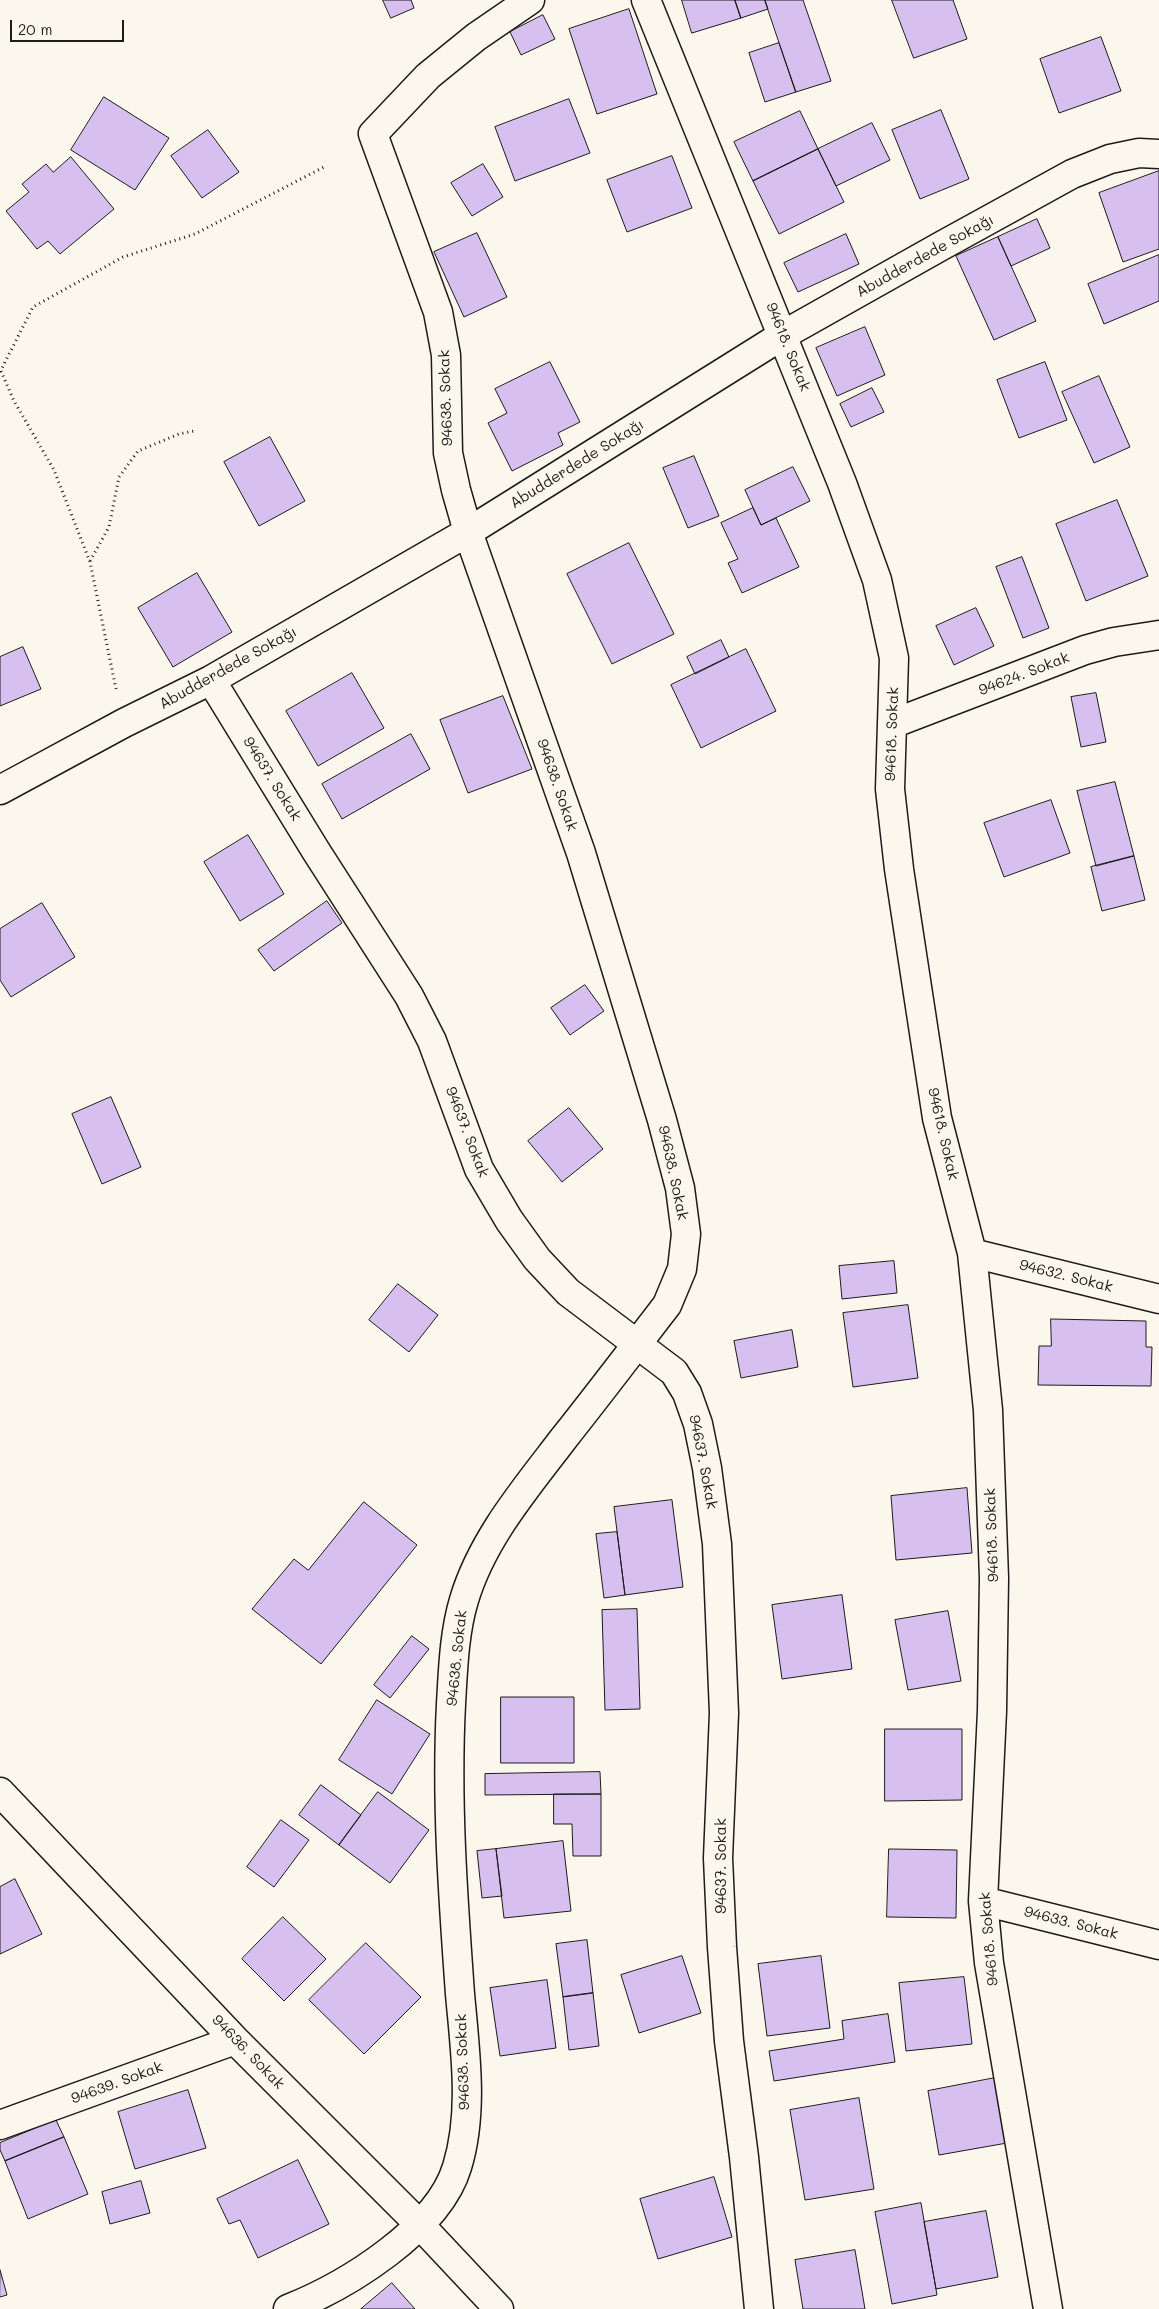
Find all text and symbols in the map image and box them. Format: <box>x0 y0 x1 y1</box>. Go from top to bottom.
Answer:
scale bar <box>12 10 126 42</box>
text: 20 m <box>18 19 52 39</box>
street label: Abudderdede Sokağı <box>853 211 997 301</box>
street label: 94618. Sokak <box>762 300 814 394</box>
street label: 94638. Sokak <box>435 349 457 447</box>
street label: Abudderdede Sokağı <box>507 415 647 513</box>
street label: Abudderdede Sokağı <box>156 623 300 713</box>
street label: 94624. Sokak <box>976 648 1072 700</box>
street label: 94618. Sokak <box>881 687 903 781</box>
street label: 94637. Sokak <box>239 734 305 824</box>
street label: 94638. Sokak <box>533 736 581 834</box>
street label: 94637. Sokak <box>441 1084 493 1180</box>
street label: 94618. Sokak <box>924 1086 962 1182</box>
street label: 94638. Sokak <box>654 1124 692 1222</box>
street label: 94632. Sokak <box>1017 1256 1115 1296</box>
street label: 94637. Sokak <box>685 1413 721 1511</box>
street label: 94618. Sokak <box>981 1488 1003 1582</box>
street label: 94638. Sokak <box>443 1609 471 1707</box>
street label: 94637. Sokak <box>712 1818 730 1914</box>
street label: 94618. Sokak <box>976 1891 1002 1987</box>
street label: 94633. Sokak <box>1022 1903 1120 1943</box>
street label: 94636. Sokak <box>208 2011 288 2093</box>
street label: 94638. Sokak <box>452 2013 474 2111</box>
street label: 94639. Sokak <box>69 2058 165 2108</box>

